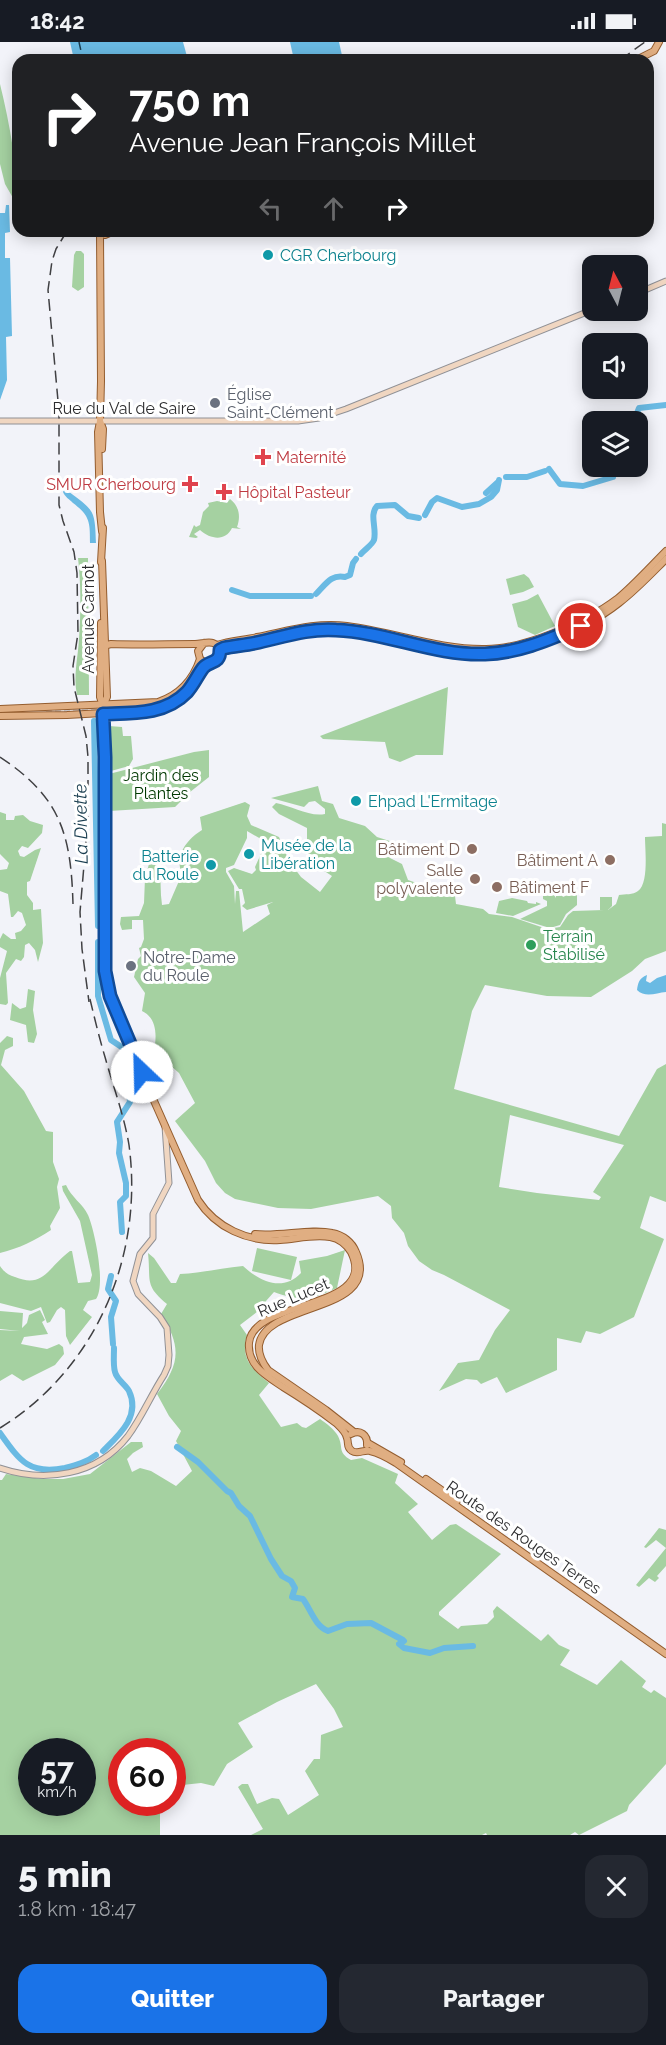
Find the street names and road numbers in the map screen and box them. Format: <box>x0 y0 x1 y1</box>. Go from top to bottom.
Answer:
street label: Rue du Val de Saire <box>52 399 196 418</box>
street label: Avenue Carnot <box>79 564 98 674</box>
street label: Rue Lucet <box>255 1274 332 1321</box>
street label: Route des Rouges Terres <box>443 1477 605 1598</box>

